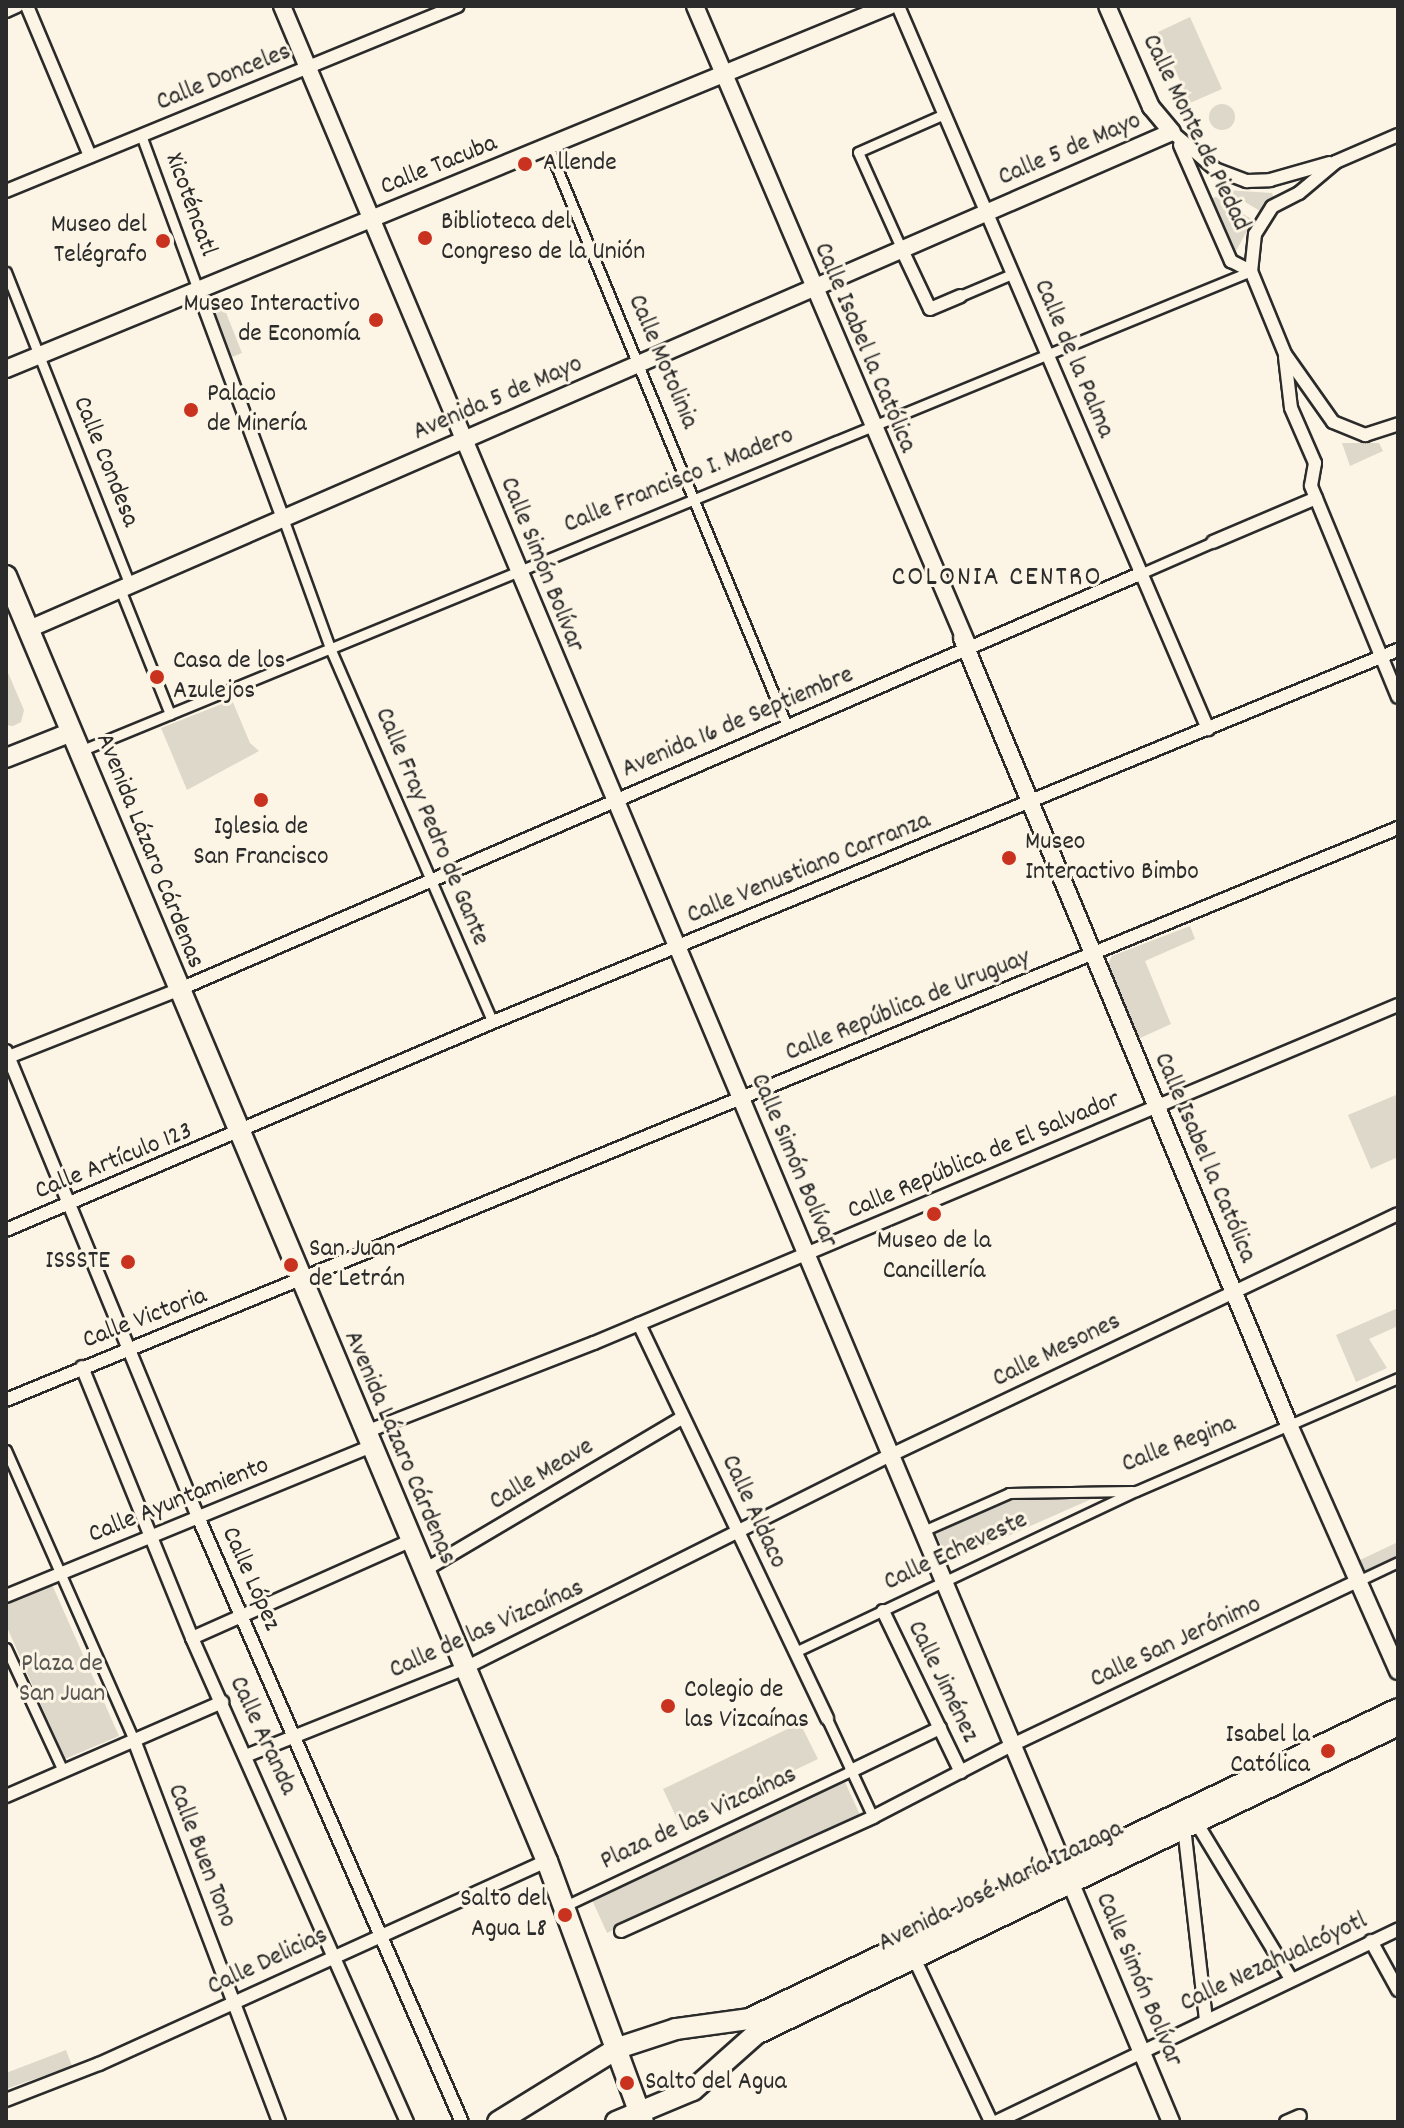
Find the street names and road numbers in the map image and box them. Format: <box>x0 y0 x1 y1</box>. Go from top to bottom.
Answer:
street label: Calle Monte de Piedad <box>1134 30 1256 236</box>
street label: Calle Donceles <box>152 37 296 119</box>
street label: Calle 5 de Mayo <box>994 106 1146 194</box>
street label: Calle Tacuba <box>376 129 502 203</box>
street label: Xicoténcatl <box>157 149 223 261</box>
street label: Calle Isabel la Católica <box>806 238 922 458</box>
street label: Calle de la Palma <box>1026 275 1120 443</box>
street label: Calle Motolinia <box>620 290 704 434</box>
street label: Avenida 5 de Mayo <box>409 349 587 449</box>
street label: Calle Condesa <box>65 392 145 532</box>
street label: Calle Francisco I. Madero <box>560 421 798 541</box>
street label: Calle Simón Bolívar <box>492 473 590 657</box>
street label: Avenida 16 de Septiembre <box>618 660 858 786</box>
street label: Calle Fray Pedro de Gante <box>367 703 495 951</box>
street label: Avenida Lázaro Cárdenas <box>88 729 210 973</box>
street label: Calle Venustiano Carranza <box>683 806 935 932</box>
street label: Calle República de Uruguay <box>781 943 1035 1069</box>
street label: Calle Isabel la Católica <box>1146 1048 1262 1268</box>
street label: Calle Simón Bolívar <box>742 1069 844 1253</box>
street label: Calle República de El Salvador <box>843 1084 1125 1228</box>
street label: Calle Artículo 123 <box>31 1116 197 1208</box>
street label: Calle Victoria <box>79 1281 211 1357</box>
street label: Calle Mesones <box>988 1307 1126 1395</box>
street label: Avenida Lázaro Cárdenas <box>336 1327 462 1569</box>
street label: Calle Regina <box>1118 1409 1240 1481</box>
street label: Calle Meave <box>484 1432 600 1518</box>
street label: Calle Aldaco <box>713 1450 793 1574</box>
street label: Calle Ayuntamiento <box>84 1451 274 1551</box>
street label: Calle Echeveste <box>879 1505 1033 1599</box>
street label: Calle López <box>213 1522 287 1636</box>
street label: Calle de las Vizcaínas <box>385 1573 589 1687</box>
street label: Calle San Jerónimo <box>1086 1590 1266 1696</box>
street label: Calle Jiménez <box>899 1616 985 1748</box>
street label: Calle Aranda <box>221 1672 303 1800</box>
street label: Plaza de las Vizcaínas <box>596 1760 802 1878</box>
street label: Calle Buen Tono <box>159 1780 243 1932</box>
street label: Avenida José María Izazaga <box>873 1814 1129 1960</box>
street label: Calle Simón Bolívar <box>1087 1888 1189 2072</box>
street label: Calle Nezahualcóyotl <box>1176 1906 1372 2020</box>
street label: Calle Delicias <box>203 1921 333 2003</box>

